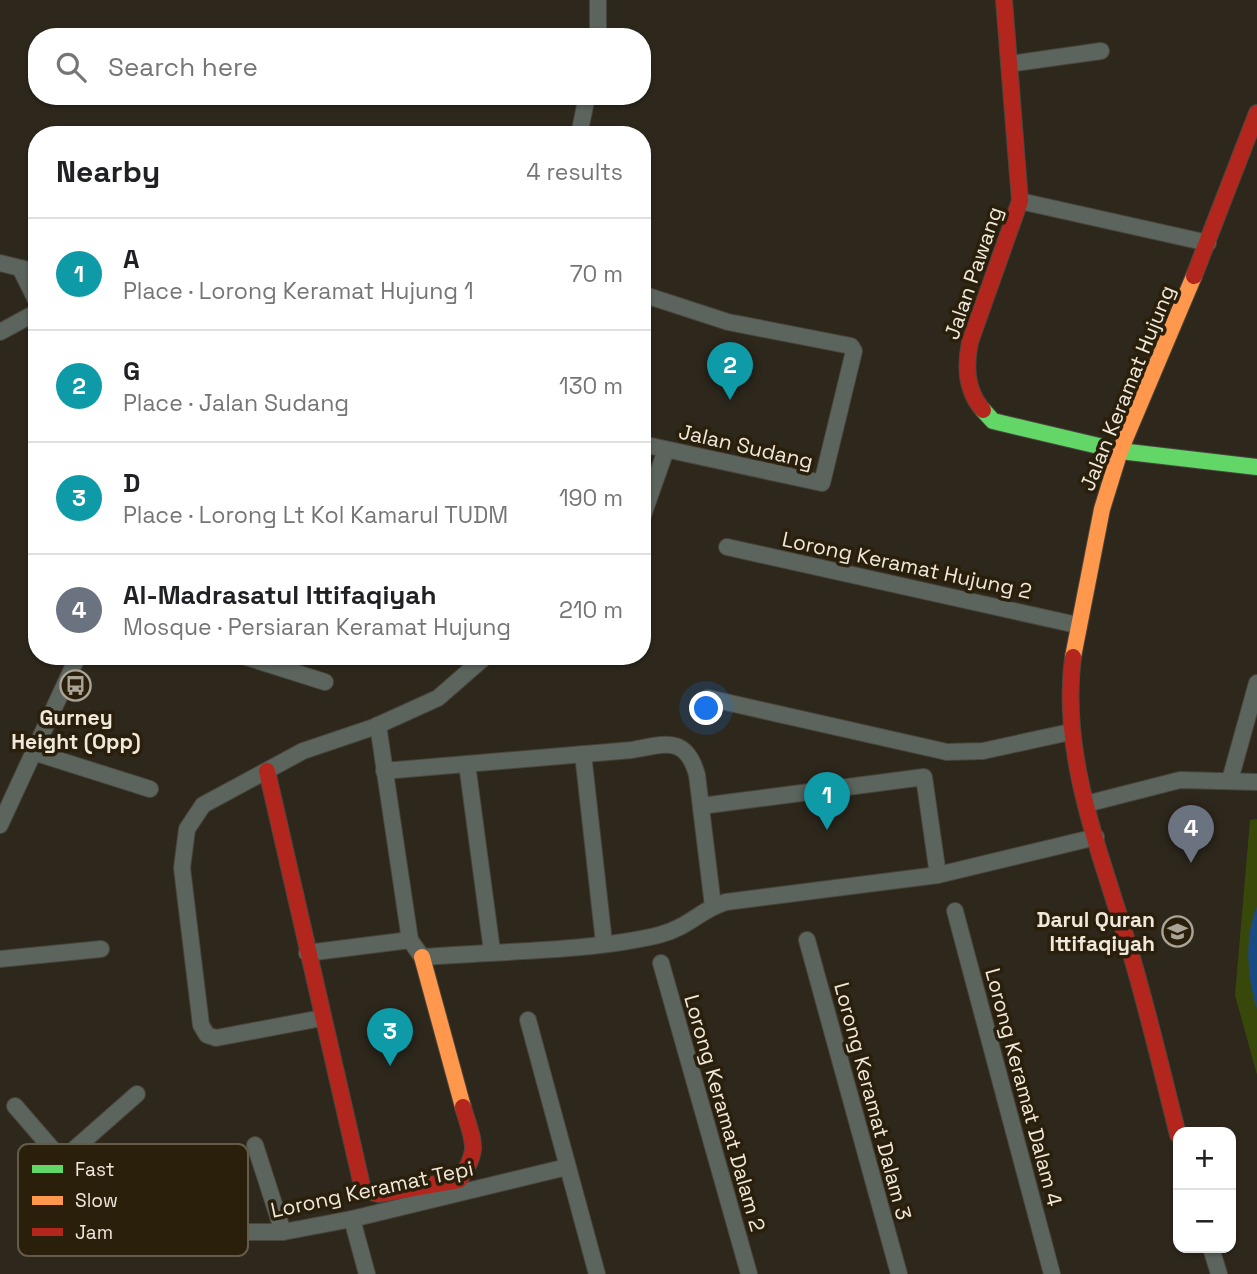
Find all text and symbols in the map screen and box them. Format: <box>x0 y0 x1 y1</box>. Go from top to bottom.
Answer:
search box <box>28 28 651 105</box>
icon: search <box>52 48 90 86</box>
text: Search here <box>108 50 258 84</box>
text: Nearby <box>56 152 160 191</box>
text: 4 results <box>526 157 623 187</box>
street label: Jalan Pawang <box>938 203 1008 343</box>
text: A <box>123 242 139 276</box>
text: 1 <box>74 259 84 289</box>
text: 70 m <box>570 259 623 289</box>
text: Place · Lorong Keramat Hujung 1 <box>123 276 474 306</box>
street label: Jalan Keramat Hujung <box>1073 281 1181 495</box>
pin: 2 <box>707 342 753 400</box>
text: G <box>123 354 140 388</box>
text: 2 <box>72 371 86 401</box>
text: 130 m <box>559 371 623 401</box>
text: Place · Jalan Sudang <box>123 388 349 418</box>
street label: Jalan Sudang <box>676 417 816 475</box>
text: D <box>123 466 140 500</box>
text: 3 <box>72 483 86 513</box>
text: 190 m <box>559 483 623 513</box>
text: Place · Lorong Lt Kol Kamarul TUDM <box>123 500 508 530</box>
street label: Lorong Keramat Hujung 2 <box>780 525 1034 605</box>
text: Al-Madrasatul Ittifaqiyah <box>123 578 436 612</box>
text: 4 <box>72 595 86 625</box>
text: 210 m <box>559 595 623 625</box>
text: Mosque · Persiaran Keramat Hujung <box>123 612 511 642</box>
bus stop icon: Gurney Height (Opp) <box>59 668 93 702</box>
your location <box>689 691 723 725</box>
place label: Gurney Height (Opp) <box>11 704 141 755</box>
pin: 1 <box>804 772 850 830</box>
pin: 4 <box>1168 805 1214 863</box>
place label: Darul Quran Ittifaqiyah <box>1036 906 1155 957</box>
school or university icon: Darul Quran Ittifaqiyah <box>1161 914 1195 948</box>
street label: Lorong Keramat Dalam 4 <box>979 965 1069 1209</box>
street label: Lorong Keramat Dalam 3 <box>828 979 918 1223</box>
street label: Lorong Keramat Dalam 2 <box>678 992 772 1234</box>
pin: 3 <box>367 1008 413 1066</box>
map controls <box>1173 1127 1236 1253</box>
button: + <box>1173 1127 1236 1190</box>
legend <box>18 1144 248 1256</box>
street label: Lorong Keramat Tepi <box>268 1154 476 1224</box>
text: Fast <box>75 1157 115 1182</box>
text: Slow <box>75 1188 118 1213</box>
button: − <box>1173 1190 1236 1253</box>
text: Jam <box>75 1220 113 1245</box>

